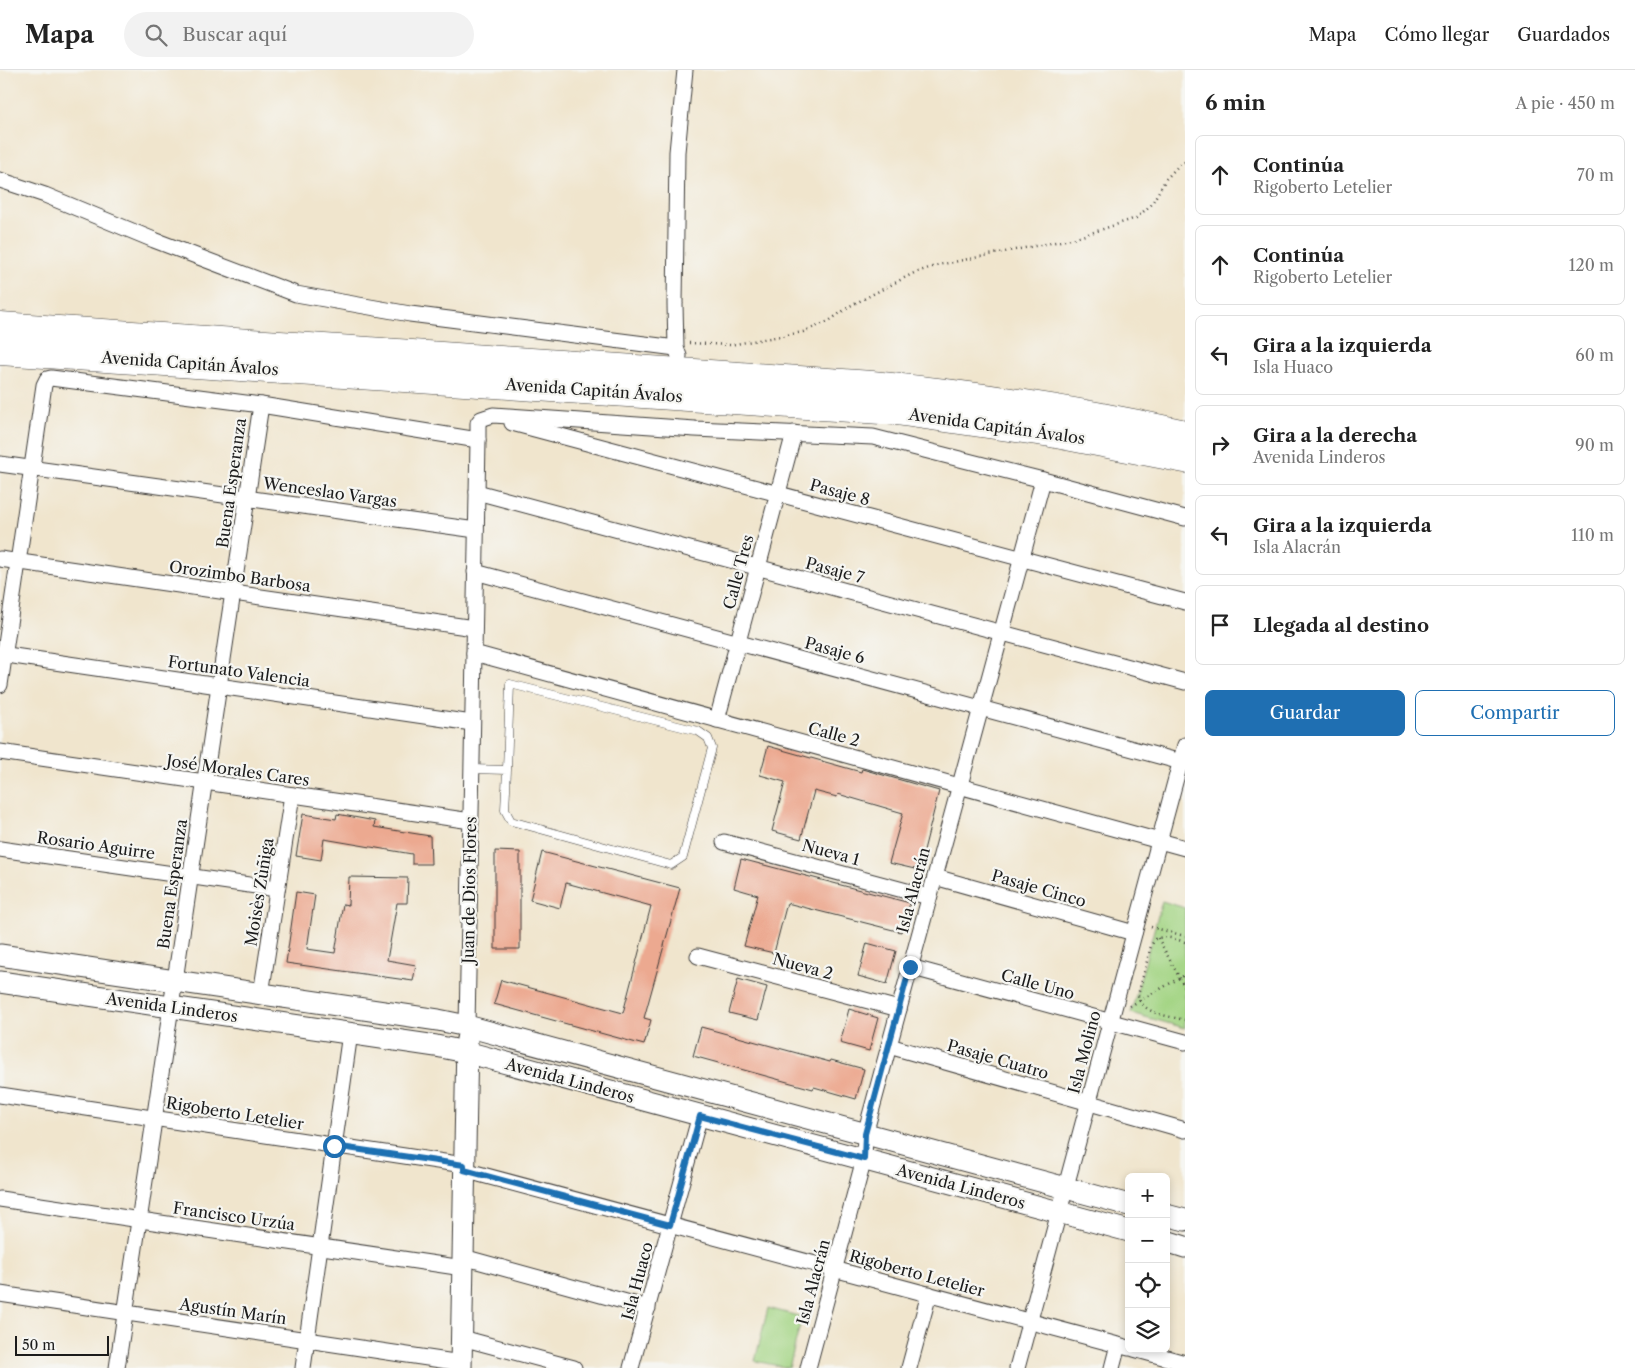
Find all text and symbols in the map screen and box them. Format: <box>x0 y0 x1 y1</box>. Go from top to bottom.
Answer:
search box <box>124 12 474 57</box>
text: Mapa <box>25 20 94 49</box>
icon: search <box>142 21 170 49</box>
text: Buscar aquí <box>182 23 287 46</box>
text: Mapa <box>1308 24 1357 46</box>
text: Cómo llegar <box>1385 24 1489 46</box>
text: Guardados <box>1517 24 1610 46</box>
text: 6 min <box>1205 90 1266 115</box>
text: A pie · 450 m <box>1516 93 1615 113</box>
text: Continúa <box>1253 154 1344 177</box>
icon: ahead <box>1206 161 1234 189</box>
text: 70 m <box>1577 165 1614 185</box>
text: Rigoberto Letelier <box>1253 177 1392 197</box>
text: Continúa <box>1253 244 1344 267</box>
icon: ahead <box>1206 251 1234 279</box>
text: 120 m <box>1569 255 1614 275</box>
text: Rigoberto Letelier <box>1253 267 1392 287</box>
text: Gira a la izquierda <box>1253 334 1432 357</box>
icon: left <box>1206 341 1234 369</box>
text: 60 m <box>1575 345 1614 365</box>
street label: Avenida Capitán Ávalos <box>100 347 279 379</box>
text: Isla Huaco <box>1253 357 1333 377</box>
street label: Avenida Capitán Ávalos <box>504 374 683 406</box>
street label: Avenida Capitán Ávalos <box>907 404 1086 448</box>
street label: Buena Esperanza <box>212 416 250 549</box>
text: Gira a la derecha <box>1253 424 1417 447</box>
icon: right <box>1206 431 1234 459</box>
text: 90 m <box>1575 435 1614 455</box>
text: Avenida Linderos <box>1253 447 1386 467</box>
street label: Wenceslao Vargas <box>261 473 398 511</box>
street label: Pasaje 8 <box>808 474 872 510</box>
text: Gira a la izquierda <box>1253 514 1432 537</box>
icon: left <box>1206 521 1234 549</box>
text: 110 m <box>1571 525 1614 545</box>
street label: Calle Tres <box>718 532 758 612</box>
text: Isla Alacrán <box>1253 537 1341 557</box>
street label: Pasaje 7 <box>804 553 867 587</box>
street label: Orozimbo Barbosa <box>168 556 313 596</box>
icon: arrive <box>1206 611 1234 639</box>
text: Llegada al destino <box>1253 614 1429 637</box>
street label: Pasaje 6 <box>803 632 867 668</box>
street label: Fortunato Valencia <box>167 651 312 691</box>
button: Guardar <box>1205 690 1405 736</box>
button: Compartir <box>1415 690 1615 736</box>
street label: Calle 2 <box>806 718 862 750</box>
street label: José Morales Cares <box>162 750 311 790</box>
street label: Juan de Dios Flores <box>458 816 480 967</box>
street label: Buena Esperanza <box>153 817 191 950</box>
street label: Rosario Aguirre <box>36 827 156 863</box>
street label: Nueva 1 <box>800 835 862 869</box>
street label: Moisès Zùñiga <box>241 836 278 948</box>
street label: Isla Alacrán <box>892 845 934 935</box>
street label: Pasaje Cinco <box>989 865 1089 911</box>
street label: Nueva 2 <box>771 948 835 984</box>
route end <box>899 956 922 979</box>
street label: Calle Uno <box>999 965 1077 1003</box>
street label: Avenida Linderos <box>104 988 239 1026</box>
street label: Isla Molino <box>1063 1008 1105 1096</box>
street label: Pasaje Cuatro <box>945 1035 1051 1083</box>
street label: Avenida Linderos <box>502 1053 637 1107</box>
street label: Rigoberto Letelier <box>165 1092 306 1134</box>
route start <box>323 1135 346 1158</box>
street label: Avenida Linderos <box>893 1159 1028 1213</box>
map controls <box>1125 1173 1170 1353</box>
button: + <box>1125 1173 1170 1218</box>
street label: Francisco Urzúa <box>172 1198 297 1235</box>
button: − <box>1125 1218 1170 1263</box>
street label: Isla Alacrán <box>792 1237 834 1327</box>
street label: Isla Huaco <box>617 1240 657 1322</box>
street label: Rigoberto Letelier <box>847 1245 987 1301</box>
button: locate <box>1125 1263 1170 1308</box>
street label: Agustín Marín <box>177 1293 288 1328</box>
button: layers <box>1125 1308 1170 1353</box>
scale bar <box>15 1333 109 1356</box>
text: 50 m <box>22 1336 55 1354</box>

